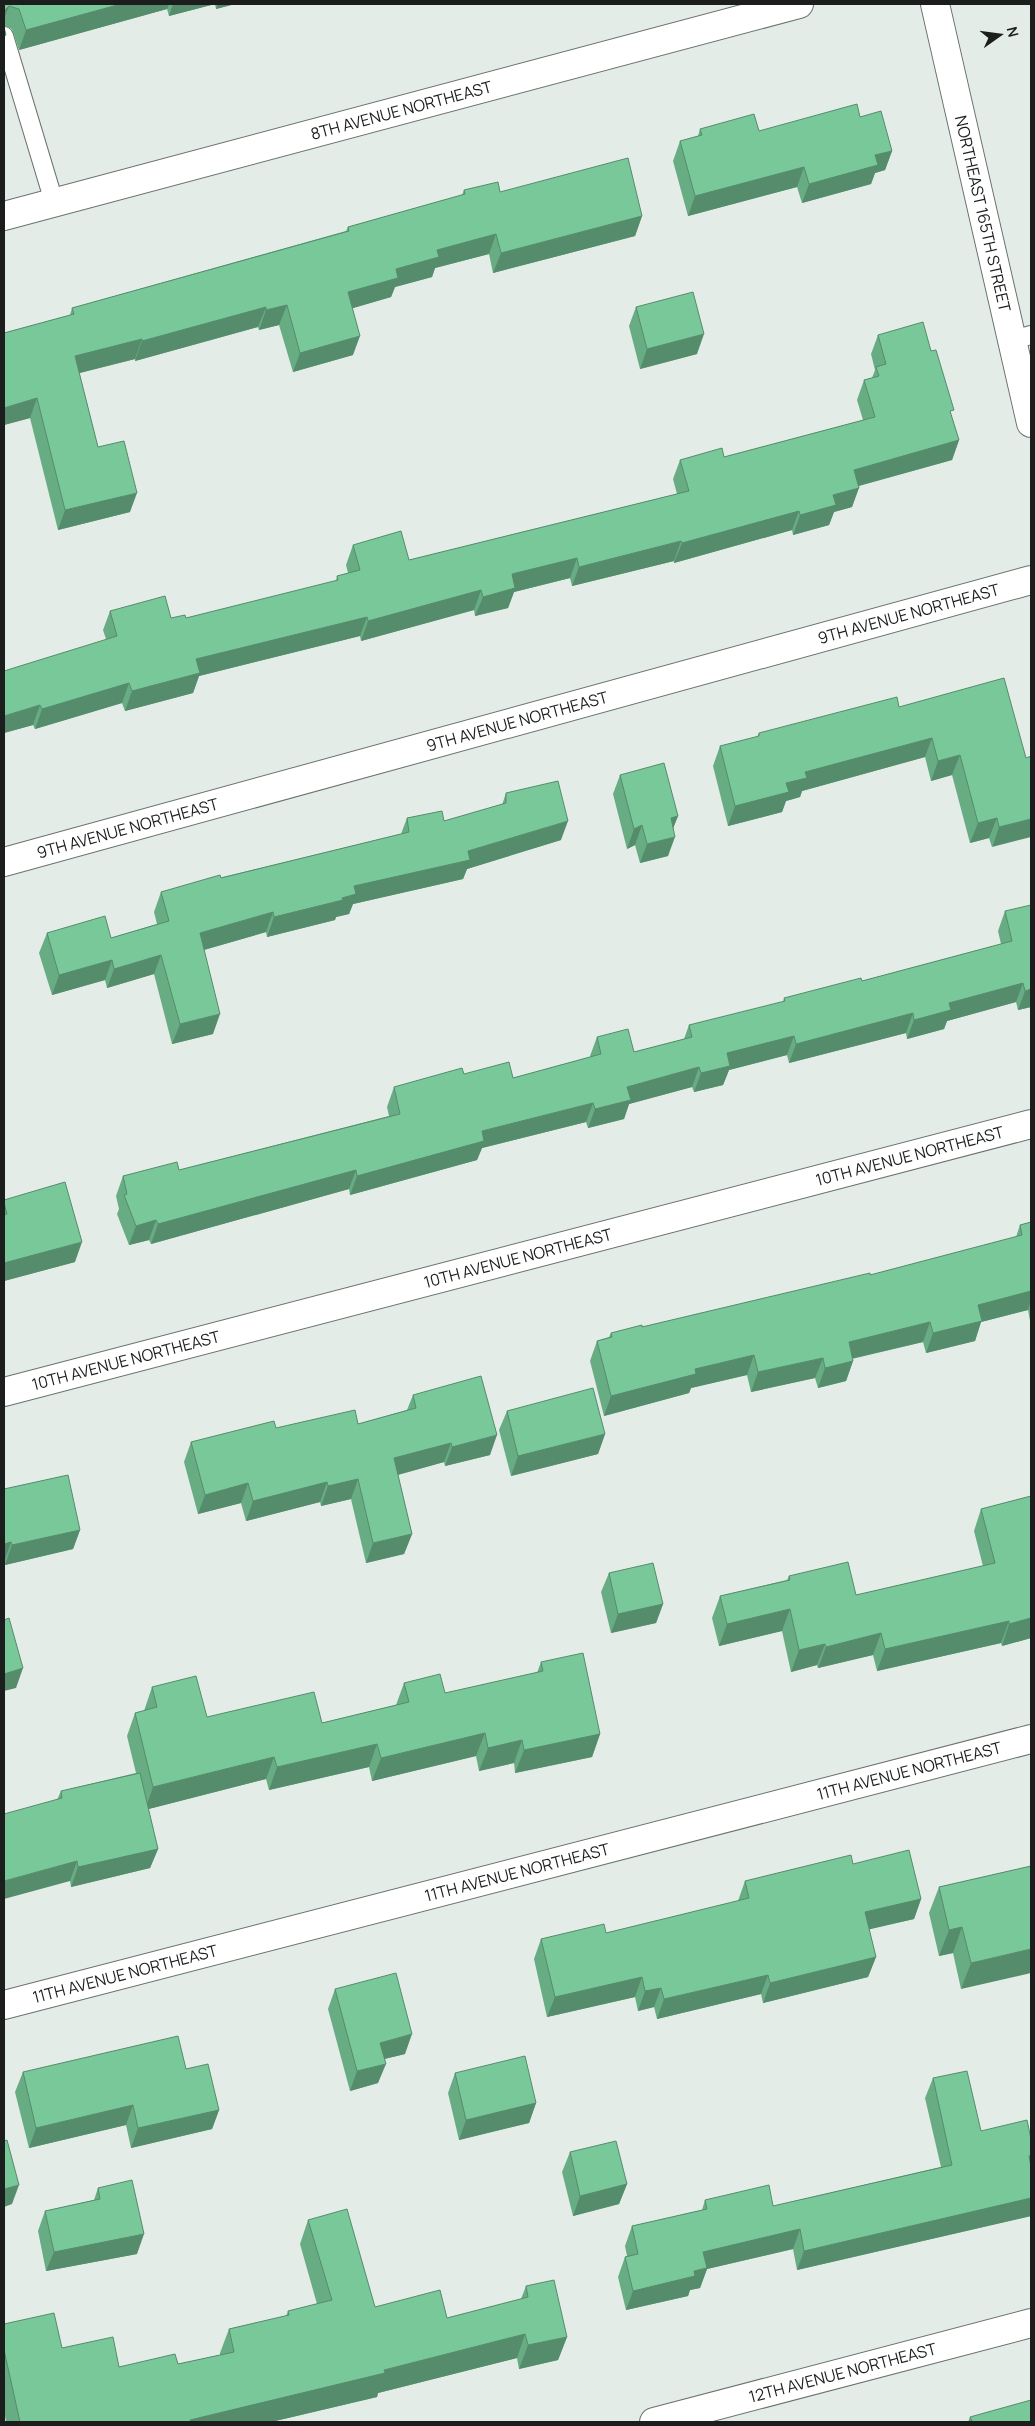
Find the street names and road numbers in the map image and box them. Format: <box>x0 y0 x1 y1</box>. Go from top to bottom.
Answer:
street label: 8TH AVENUE NORTHEAST <box>308 75 495 145</box>
street label: NORTHEAST 165TH STREET <box>950 113 1016 314</box>
street label: 9TH AVENUE NORTHEAST <box>815 578 1002 649</box>
street label: 9TH AVENUE NORTHEAST <box>424 686 611 757</box>
street label: 9TH AVENUE NORTHEAST <box>34 793 221 864</box>
street label: 10TH AVENUE NORTHEAST <box>813 1120 1007 1191</box>
street label: 10TH AVENUE NORTHEAST <box>421 1223 615 1293</box>
street label: 10TH AVENUE NORTHEAST <box>30 1325 223 1395</box>
street label: 11TH AVENUE NORTHEAST <box>814 1736 1004 1805</box>
street label: 11TH AVENUE NORTHEAST <box>422 1838 612 1907</box>
street label: 11TH AVENUE NORTHEAST <box>30 1939 220 2008</box>
street label: 12TH AVENUE NORTHEAST <box>747 2337 939 2408</box>

